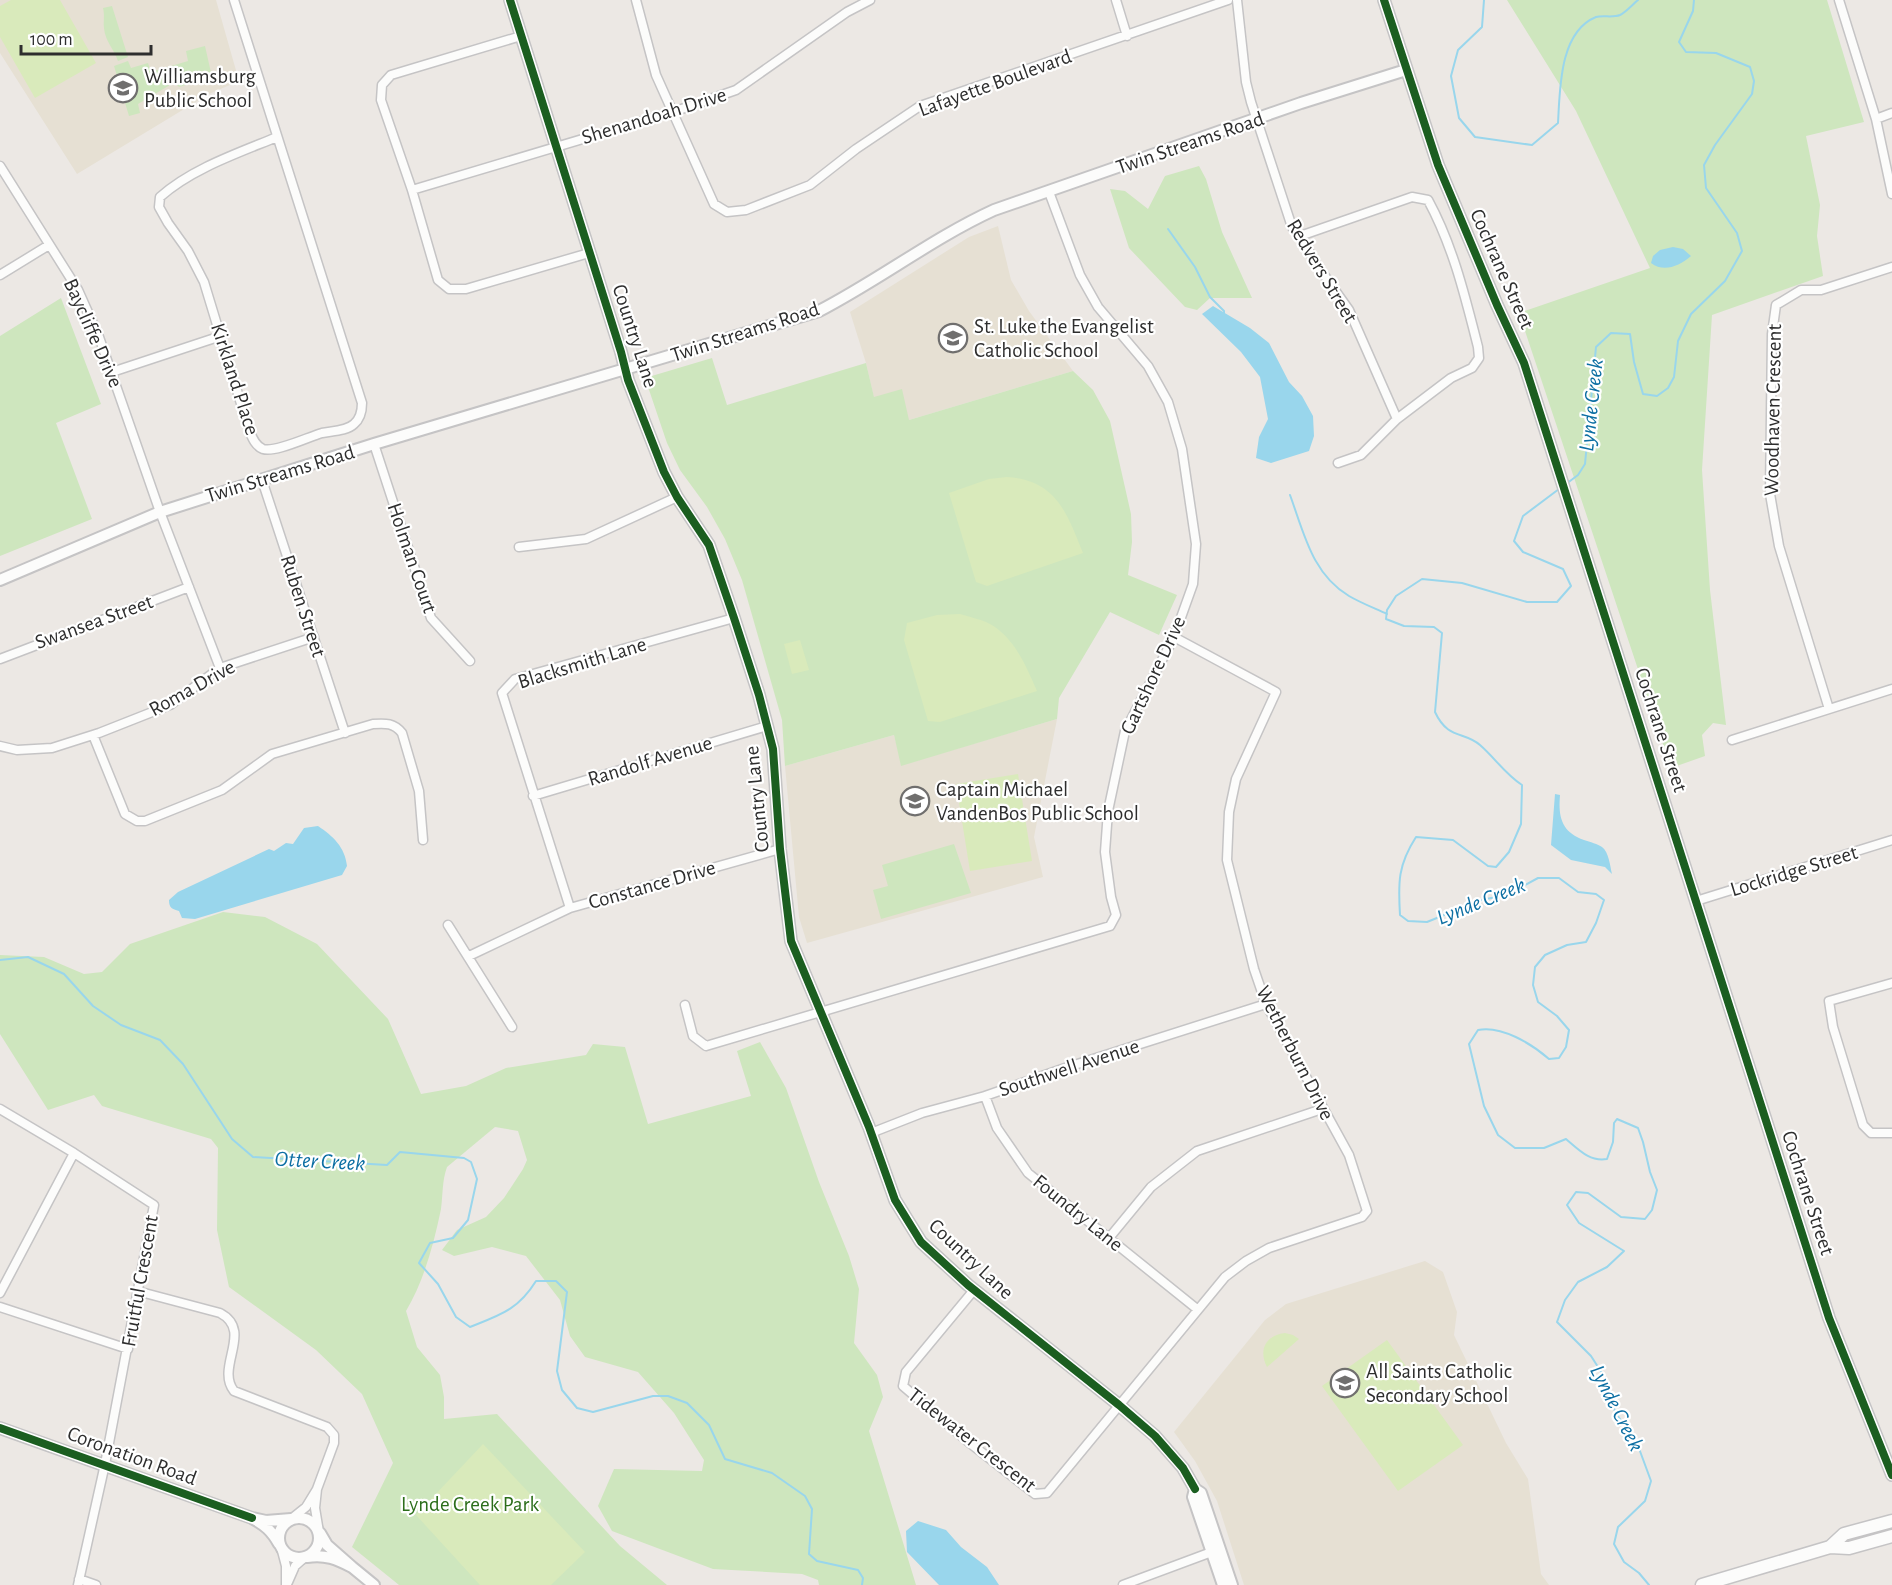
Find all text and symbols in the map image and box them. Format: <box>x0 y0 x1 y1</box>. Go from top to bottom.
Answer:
scale bar <box>21 18 152 56</box>
text: 100 m <box>30 31 73 49</box>
street label: Lafayette Boulevard <box>916 46 1074 120</box>
place label: Williamsburg Public School <box>144 66 256 111</box>
school or university icon: Williamsburg Public School <box>107 72 139 104</box>
street label: Shenandoah Drive <box>579 84 729 148</box>
street label: Twin Streams Road <box>1113 108 1267 178</box>
street label: Cochrane Street <box>1466 206 1538 333</box>
street label: Redvers Street <box>1283 215 1361 327</box>
street label: Baycliffe Drive <box>60 275 126 391</box>
street label: Country Lane <box>608 282 662 390</box>
street label: Twin Streams Road <box>668 298 822 366</box>
place label: St. Luke the Evangelist Catholic School <box>974 316 1154 361</box>
street label: Kirkland Place <box>207 320 263 438</box>
school or university icon: St. Luke the Evangelist Catholic School <box>937 322 969 354</box>
street label: Woodhaven Crescent <box>1761 323 1785 496</box>
water label: Lynde Creek <box>1575 357 1607 453</box>
street label: Twin Streams Road <box>203 441 357 507</box>
street label: Holman Court <box>383 500 441 616</box>
street label: Ruben Street <box>277 552 329 660</box>
street label: Swansea Street <box>32 591 156 653</box>
street label: Gartshore Drive <box>1116 613 1190 737</box>
street label: Blacksmith Lane <box>515 633 649 693</box>
street label: Roma Drive <box>146 656 238 720</box>
street label: Cochrane Street <box>1631 665 1691 795</box>
street label: Randolf Avenue <box>585 732 715 790</box>
street label: Country Lane <box>741 745 773 853</box>
place label: Captain Michael VandenBos Public School <box>936 779 1139 824</box>
school or university icon: Captain Michael VandenBos Public School <box>899 785 931 817</box>
street label: Lockridge Street <box>1728 842 1860 900</box>
street label: Constance Drive <box>586 857 718 913</box>
water label: Lynde Creek <box>1434 873 1528 929</box>
street label: Wetherburn Drive <box>1252 982 1338 1124</box>
street label: Southwell Avenue <box>996 1035 1142 1101</box>
street label: Cochrane Street <box>1778 1128 1838 1258</box>
water label: Otter Creek <box>274 1148 366 1174</box>
street label: Foundry Lane <box>1029 1171 1127 1255</box>
street label: Fruitful Crescent <box>118 1213 162 1348</box>
street label: Country Lane <box>925 1215 1017 1303</box>
place label: All Saints Catholic Secondary School <box>1366 1361 1512 1406</box>
water label: Lynde Creek <box>1586 1361 1648 1455</box>
school or university icon: All Saints Catholic Secondary School <box>1329 1367 1361 1399</box>
street label: Tidewater Crescent <box>904 1384 1040 1496</box>
street label: Coronation Road <box>65 1423 200 1489</box>
park label: Lynde Creek Park <box>401 1494 539 1515</box>

